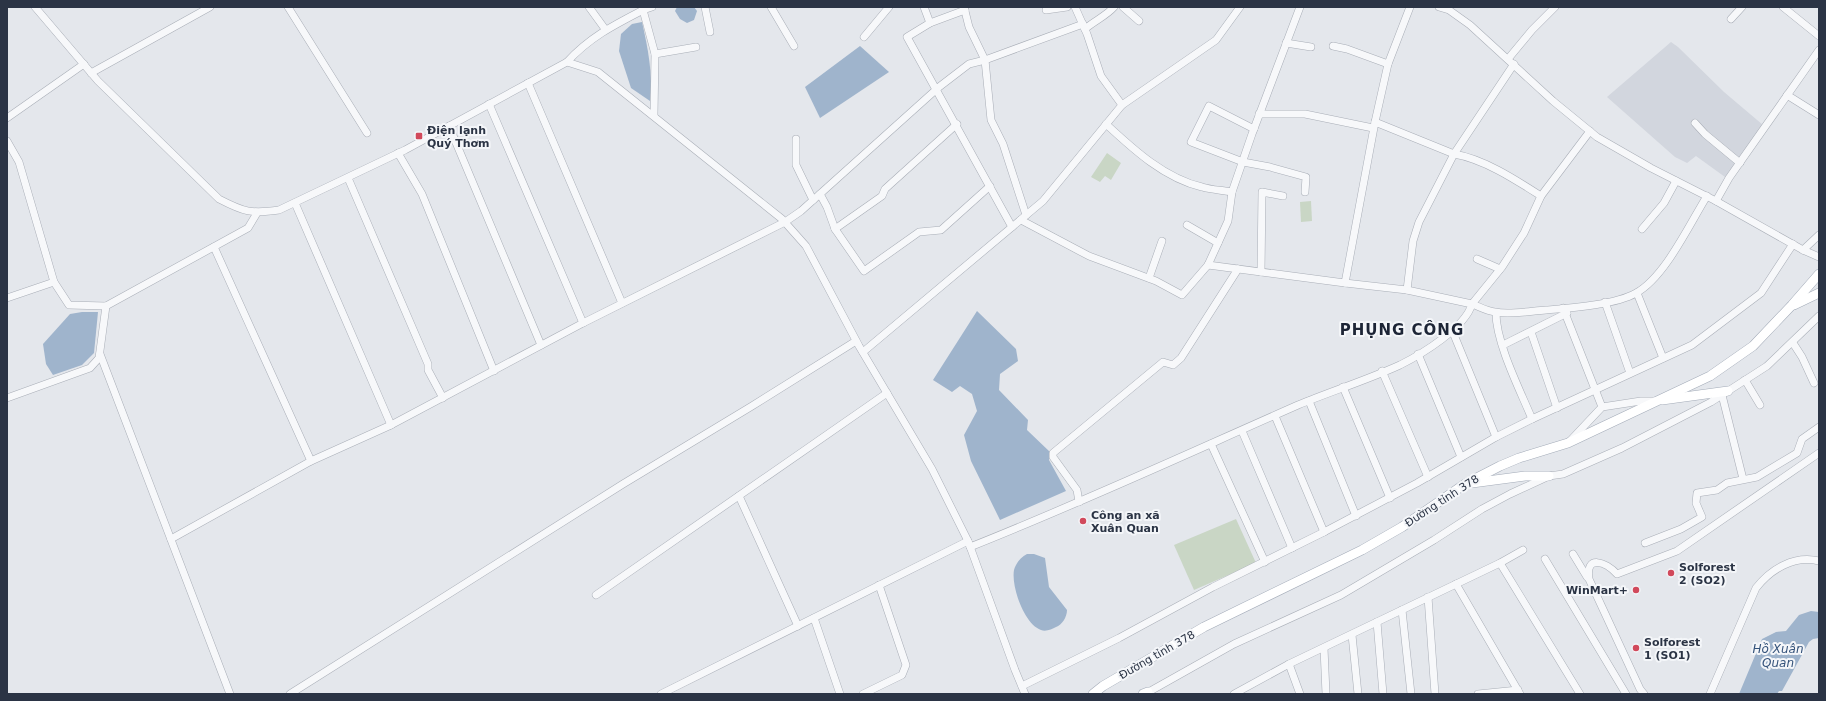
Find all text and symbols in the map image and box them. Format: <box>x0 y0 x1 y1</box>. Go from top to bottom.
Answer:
place label: Điện lạnh Quý Thơm <box>427 124 490 150</box>
marker: Điện lạnh Quý Thơm <box>414 131 424 141</box>
district label: PHỤNG CÔNG <box>1340 320 1464 339</box>
street label: Đường tỉnh 378 <box>1403 472 1481 530</box>
place label: Công an xã Xuân Quan <box>1091 509 1160 535</box>
marker: Công an xã Xuân Quan <box>1078 516 1088 526</box>
place label: Solforest 2 (SO2) <box>1679 561 1735 587</box>
marker: Solforest 2 (SO2) <box>1666 568 1676 578</box>
place label: WinMart+ <box>1566 584 1628 597</box>
marker: WinMart+ <box>1631 585 1641 595</box>
street label: Đường tỉnh 378 <box>1117 628 1197 682</box>
place label: Solforest 1 (SO1) <box>1644 636 1700 662</box>
water label: Hồ Xuân Quan <box>1753 642 1803 670</box>
marker: Solforest 1 (SO1) <box>1631 643 1641 653</box>

